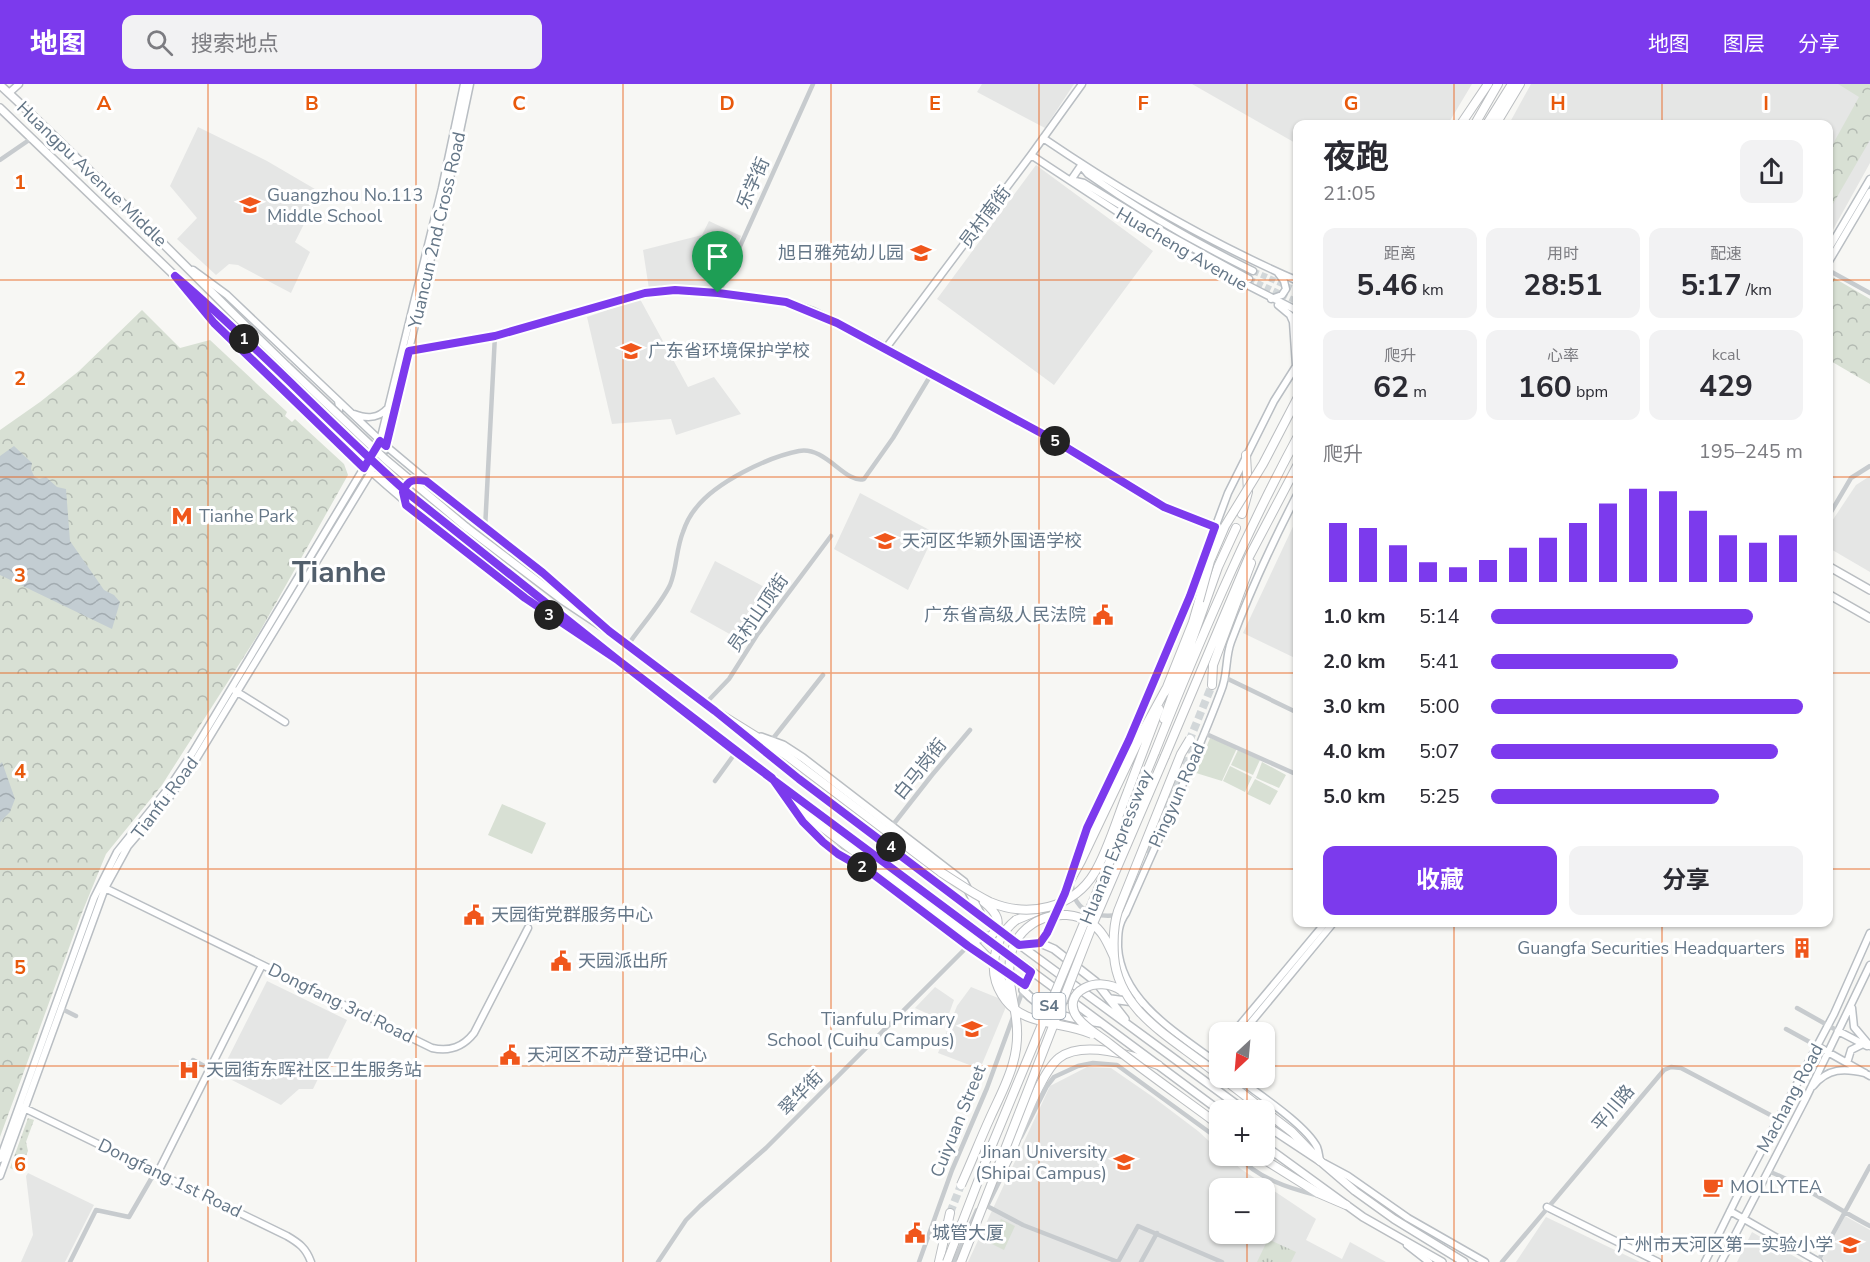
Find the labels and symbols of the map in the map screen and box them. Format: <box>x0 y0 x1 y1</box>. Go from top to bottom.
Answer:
text: B <box>305 90 319 117</box>
text: C <box>512 90 526 117</box>
text: D <box>719 90 735 117</box>
text: E <box>929 90 941 117</box>
text: F <box>1137 90 1149 117</box>
text: G <box>1344 90 1358 117</box>
text: H <box>1550 90 1566 117</box>
text: I <box>1763 90 1769 117</box>
street label: Huangpu Avenue Middle <box>12 97 172 251</box>
street label: Yuancun 2nd Cross Road <box>402 129 471 332</box>
street label: 乐学街 <box>731 153 775 213</box>
text: 1 <box>14 169 26 196</box>
street label: 员村南街 <box>954 181 1016 253</box>
place label: Guangzhou No.113 Middle School <box>267 183 423 228</box>
school or university icon: Guangzhou No.113 Middle School <box>238 193 262 217</box>
street label: Huacheng Avenue <box>1112 202 1252 296</box>
pin <box>692 231 743 293</box>
place label: 旭日雅苑幼儿园 <box>778 241 904 265</box>
school or university icon: 旭日雅苑幼儿园 <box>909 241 933 265</box>
pin: 1 <box>229 324 259 354</box>
school or university icon: 广东省环境保护学校 <box>619 339 643 363</box>
place label: 广东省环境保护学校 <box>648 339 810 363</box>
text: 2 <box>14 365 26 392</box>
pin: 5 <box>1040 426 1070 456</box>
metro station icon: Tianhe Park <box>170 504 194 528</box>
place label: Tianhe Park <box>199 504 295 528</box>
school or university icon: 天河区华颖外国语学校 <box>873 529 897 553</box>
place label: 天河区华颖外国语学校 <box>902 529 1082 553</box>
district label: Tianhe <box>292 552 386 593</box>
text: 3 <box>14 562 26 589</box>
street label: 员村山顶街 <box>722 569 794 657</box>
pin: 3 <box>534 600 564 630</box>
place label: 广东省高级人民法院 <box>924 603 1086 627</box>
public building icon: 广东省高级人民法院 <box>1091 603 1115 627</box>
street label: 白马岗街 <box>888 733 952 805</box>
street label: Pingyun Road <box>1143 739 1211 851</box>
street label: Tianfu Road <box>126 752 204 844</box>
text: 4 <box>14 758 26 785</box>
street label: Huanan Expressway <box>1074 765 1158 928</box>
pin: 4 <box>876 832 906 862</box>
pin: 2 <box>847 852 877 882</box>
public building icon: 天园街党群服务中心 <box>462 903 486 927</box>
place label: 天园街党群服务中心 <box>491 903 653 927</box>
place label: Guangfa Securities Headquarters <box>1517 936 1785 960</box>
building icon: Guangfa Securities Headquarters <box>1790 936 1814 960</box>
public building icon: 天园派出所 <box>549 949 573 973</box>
place label: 天园派出所 <box>578 949 668 973</box>
text: 5 <box>14 954 26 981</box>
street label: Dongfang 3rd Road <box>264 957 418 1049</box>
road number: S4 <box>1032 993 1066 1019</box>
place label: Tianfulu Primary School (Cuihu Campus) <box>767 1007 956 1052</box>
school or university icon: Tianfulu Primary School (Cuihu Campus) <box>960 1017 984 1041</box>
north arrow <box>1209 1022 1275 1088</box>
street label: Machang Road <box>1751 1039 1829 1157</box>
public building icon: 天河区不动产登记中心 <box>498 1043 522 1067</box>
place label: 天河区不动产登记中心 <box>527 1043 707 1067</box>
hospital icon: 天园街东晖社区卫生服务站 <box>177 1058 201 1082</box>
place label: 天园街东晖社区卫生服务站 <box>206 1058 422 1082</box>
street label: Cuiyuan Street <box>925 1061 992 1181</box>
street label: 翠华街 <box>774 1065 828 1121</box>
street label: 平川路 <box>1586 1080 1640 1136</box>
street label: Dongfang 1st Road <box>94 1133 246 1223</box>
place label: Jinan University (Shipai Campus) <box>975 1140 1108 1185</box>
school or university icon: Jinan University (Shipai Campus) <box>1112 1150 1136 1174</box>
text: 6 <box>14 1151 26 1178</box>
cafe icon: MOLLYTEA <box>1701 1175 1725 1199</box>
place label: MOLLYTEA <box>1730 1175 1822 1199</box>
public building icon: 城管大厦 <box>903 1221 927 1245</box>
place label: 城管大厦 <box>932 1221 1004 1245</box>
place label: 广州市天河区第一实验小学 <box>1617 1233 1833 1257</box>
school or university icon: 广州市天河区第一实验小学 <box>1838 1233 1862 1257</box>

